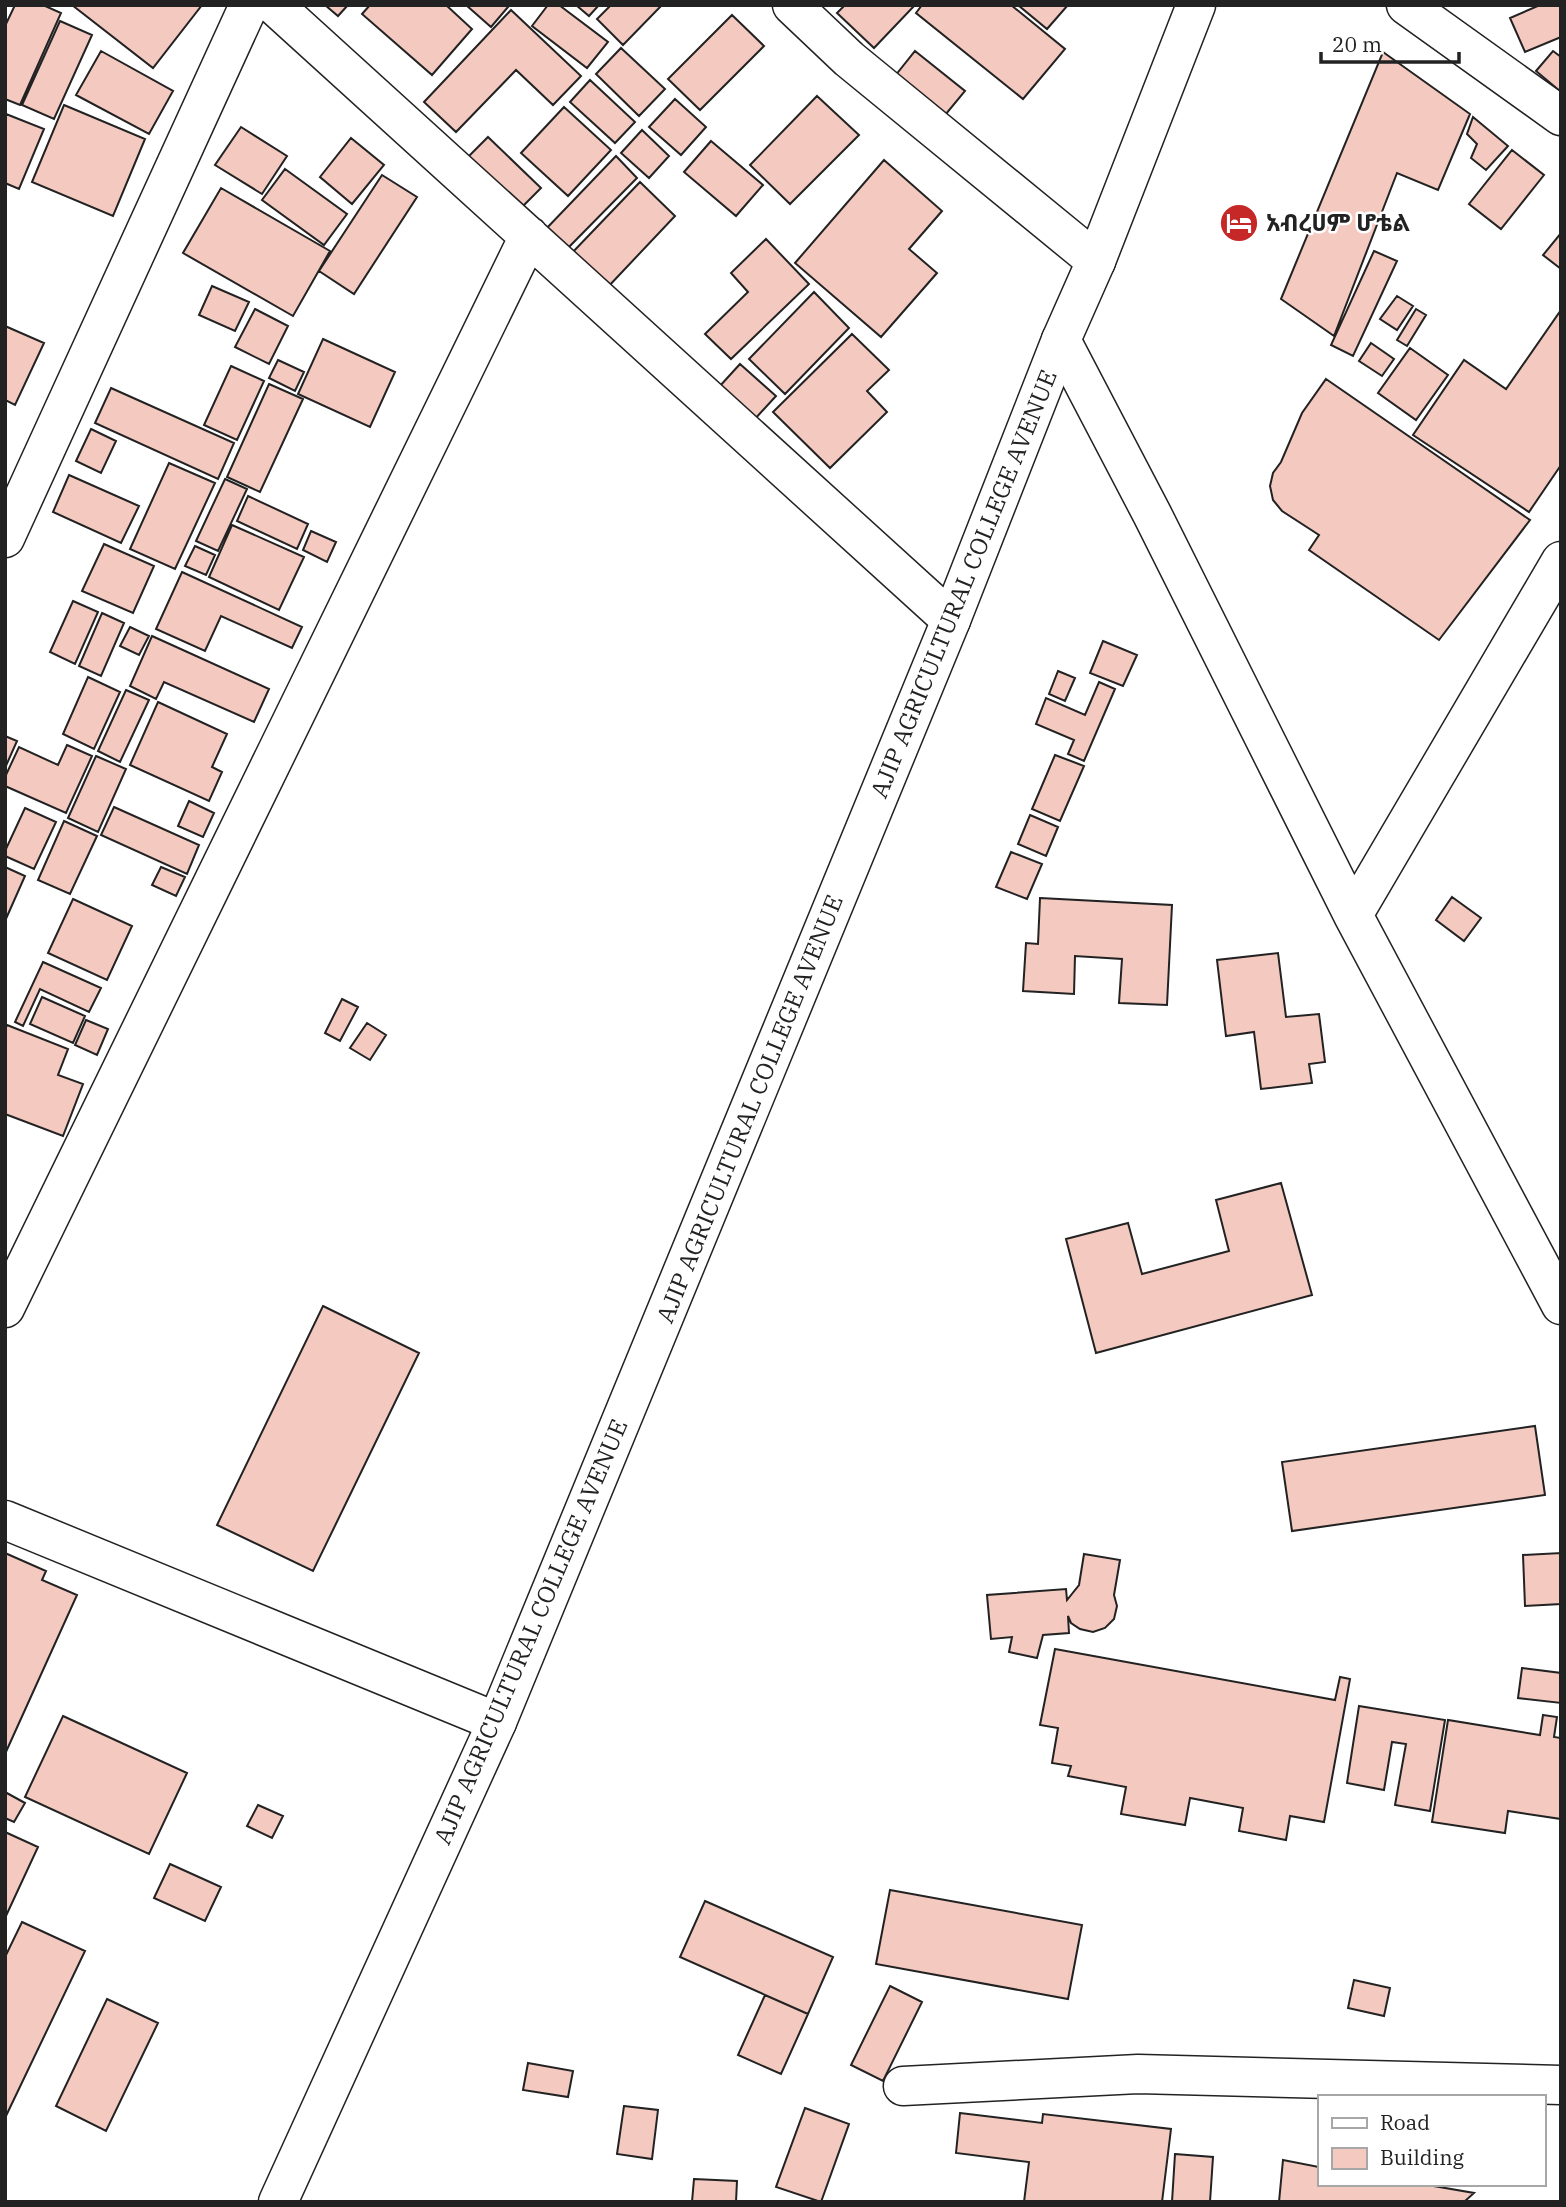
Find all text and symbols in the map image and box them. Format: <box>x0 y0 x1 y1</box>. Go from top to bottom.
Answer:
scale bar <box>1321 21 1459 65</box>
text: 20 m <box>1332 30 1382 58</box>
hotel icon: አብረሀም ሆቴል <box>1218 202 1260 244</box>
place label: አብረሀም ሆቴል <box>1266 206 1410 238</box>
street label: AJIP AGRICULTURAL COLLEGE AVENUE <box>862 365 1064 802</box>
street label: AJIP AGRICULTURAL COLLEGE AVENUE <box>648 890 850 1327</box>
street label: AJIP AGRICULTURAL COLLEGE AVENUE <box>426 1414 634 1849</box>
legend <box>1318 2095 1545 2186</box>
text: Road <box>1380 2108 1430 2136</box>
text: Building <box>1380 2143 1465 2171</box>

